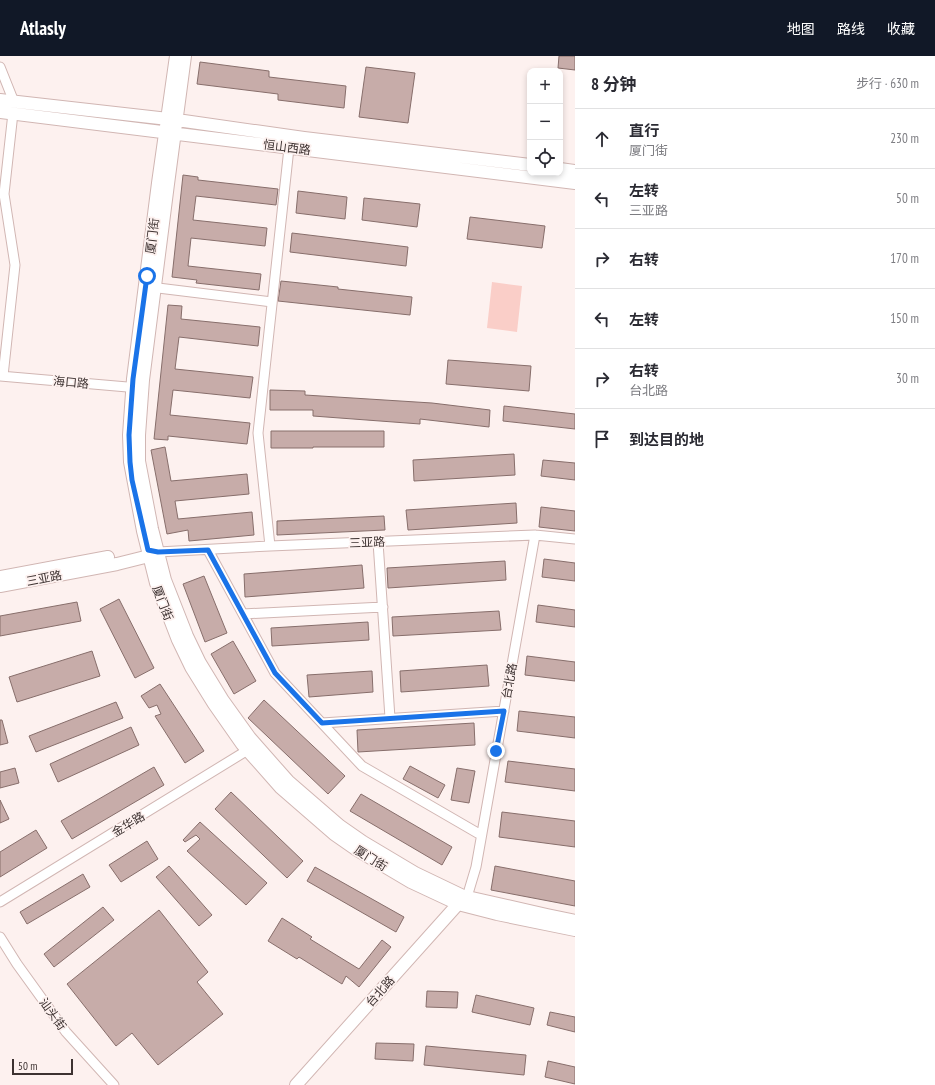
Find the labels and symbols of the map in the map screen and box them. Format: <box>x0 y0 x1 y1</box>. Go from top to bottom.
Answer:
street label: 恒山西路 <box>262 137 312 157</box>
street label: 厦门街 <box>142 217 162 255</box>
route start <box>138 267 156 285</box>
street label: 海口路 <box>52 373 90 391</box>
street label: 三亚路 <box>349 534 385 550</box>
street label: 三亚路 <box>25 567 63 589</box>
street label: 厦门街 <box>150 584 176 622</box>
street label: 台北路 <box>498 662 520 700</box>
route end <box>487 742 505 760</box>
street label: 金华路 <box>109 808 147 840</box>
street label: 厦门街 <box>352 842 390 874</box>
street label: 台北路 <box>362 973 398 1009</box>
street label: 汕头街 <box>36 995 70 1033</box>
scale bar <box>12 1057 73 1076</box>

